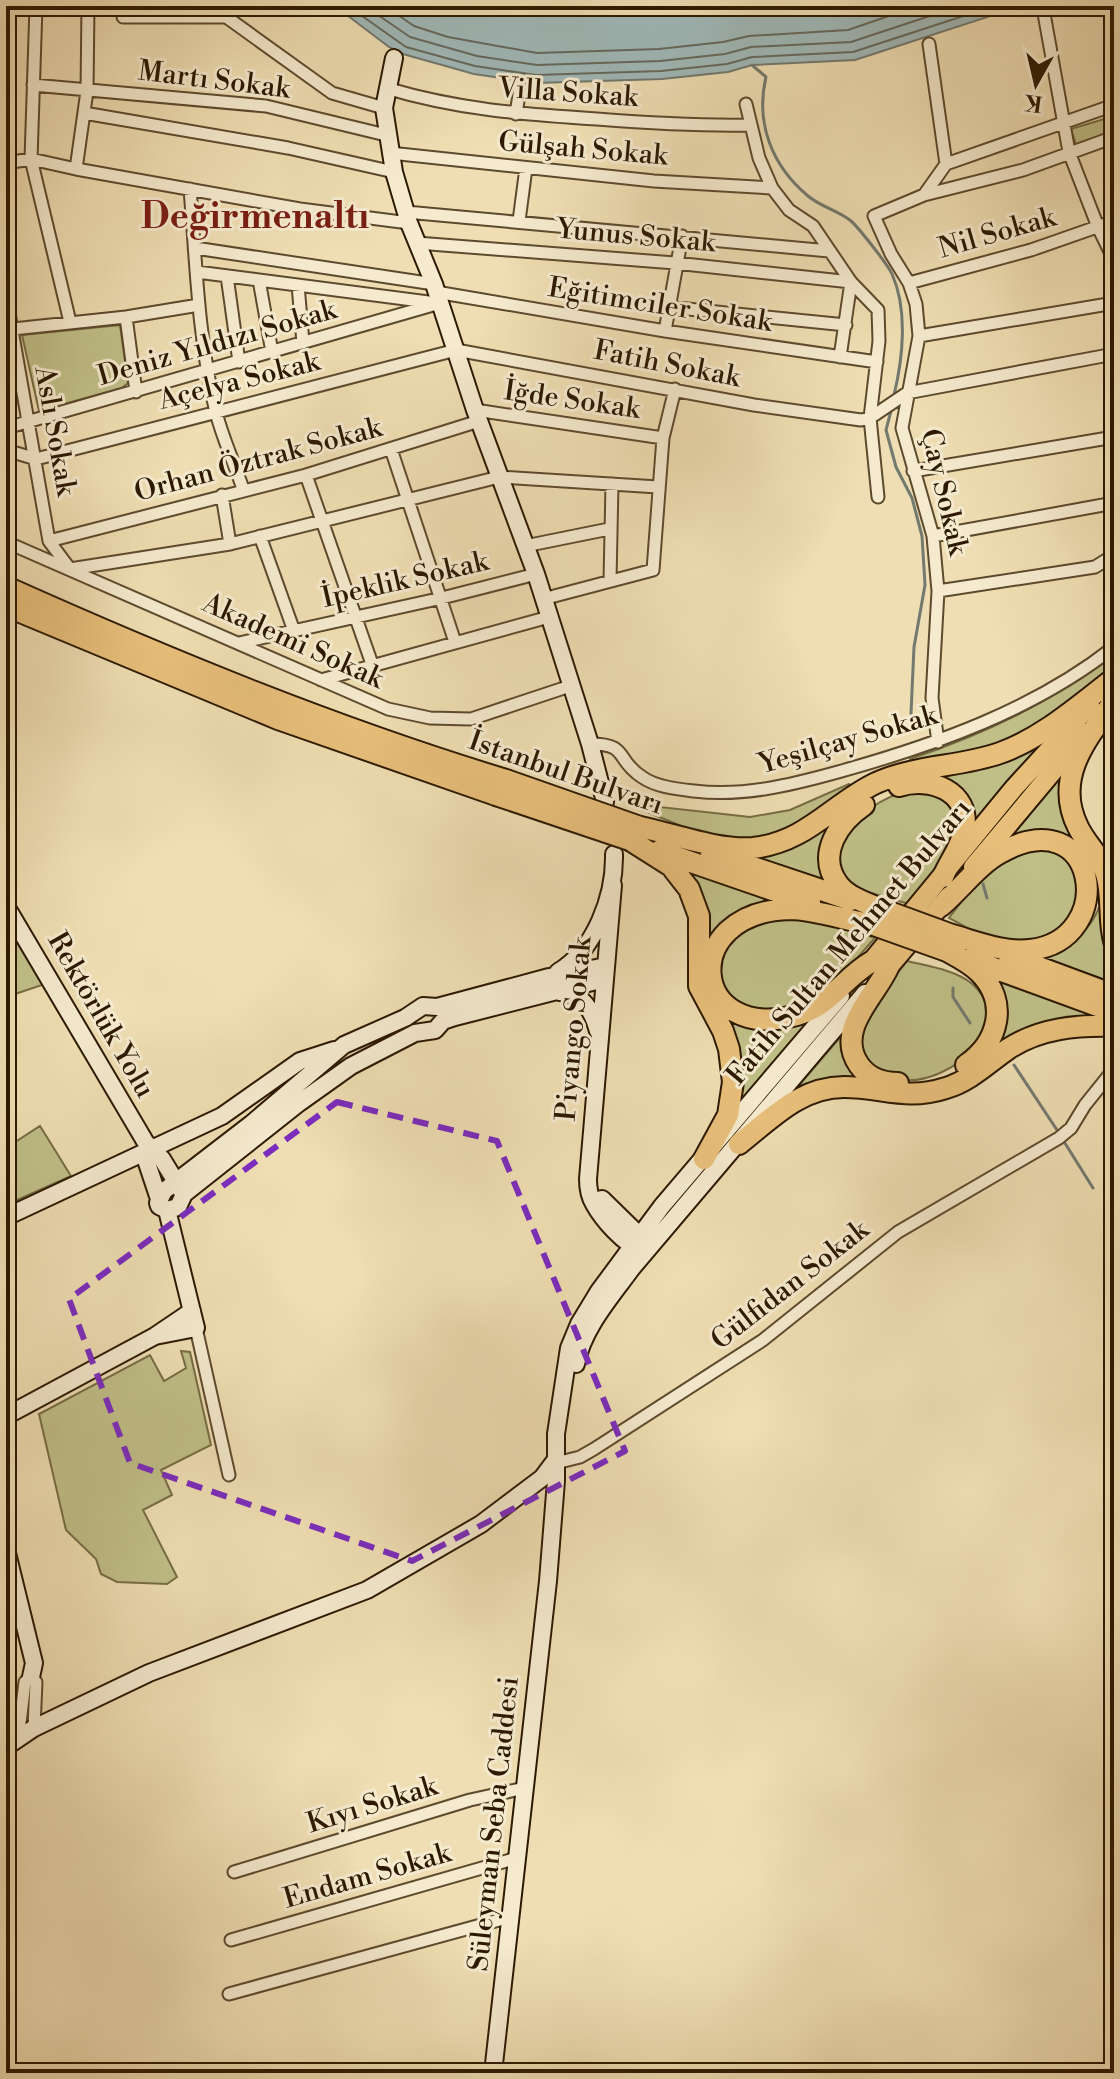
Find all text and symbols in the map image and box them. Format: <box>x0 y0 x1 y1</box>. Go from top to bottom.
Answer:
north arrow <box>996 44 1076 124</box>
street label: Martı Sokak <box>136 53 293 107</box>
street label: Villa Sokak <box>496 71 641 115</box>
text: K <box>1022 88 1044 117</box>
street label: Gülşah Sokak <box>497 124 671 174</box>
district label: Değirmenaltı <box>141 195 369 240</box>
street label: Nil Sokak <box>934 199 1061 266</box>
street label: Yunus Sokak <box>553 211 718 260</box>
street label: Eğitimciler Sokak <box>546 270 776 340</box>
street label: Deniz Yıldızı Sokak <box>94 292 342 394</box>
street label: Fatih Sokak <box>591 333 745 396</box>
street label: Açelya Sokak <box>154 344 324 418</box>
street label: Aslı Sokak <box>26 363 84 500</box>
street label: İğde Sokak <box>502 372 644 427</box>
street label: Orhan Öztrak Sokak <box>130 409 387 510</box>
street label: Çay Sokak <box>912 425 976 560</box>
street label: İpeklik Sokak <box>318 543 493 616</box>
street label: Akademi Sokak <box>196 585 390 697</box>
street label: Yeşilçay Sokak <box>753 697 943 783</box>
street label: İstanbul Bulvarı <box>464 722 668 823</box>
street label: Fatih Sultan Mehmet Bulvarı <box>719 792 979 1092</box>
street label: Rektörlük Yolu <box>39 926 163 1104</box>
street label: Piyango Sokak <box>549 934 600 1123</box>
street label: Gülfidan Sokak <box>704 1212 877 1357</box>
street label: Süleyman Seba Caddesi <box>461 1675 527 1973</box>
street label: Kıyı Sokak <box>303 1768 443 1841</box>
street label: Endam Sokak <box>279 1835 456 1917</box>

